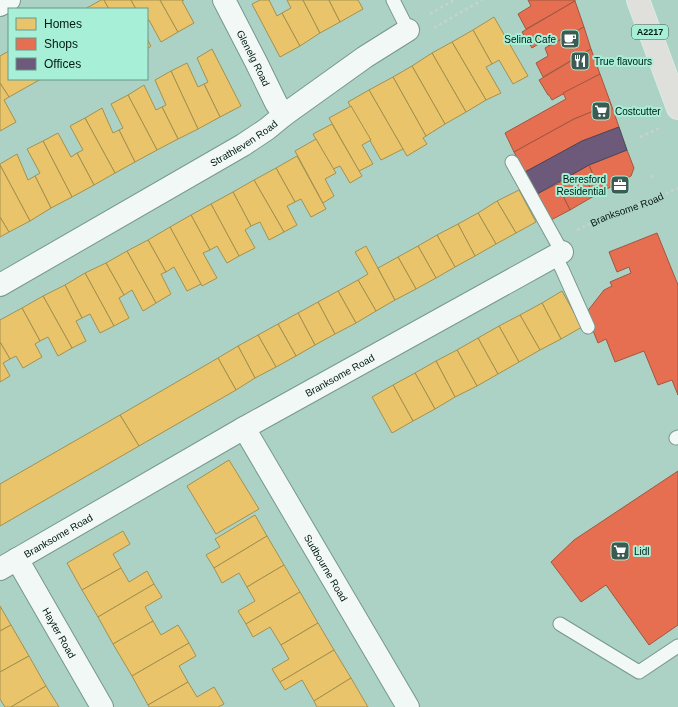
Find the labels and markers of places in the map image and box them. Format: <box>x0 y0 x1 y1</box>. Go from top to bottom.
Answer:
cafe icon: Selina Cafe <box>559 28 581 50</box>
place label: Selina Cafe <box>504 34 556 45</box>
restaurant icon: True flavours <box>569 50 591 72</box>
place label: True flavours <box>594 56 652 67</box>
supermarket icon: Costcutter <box>590 100 612 122</box>
place label: Costcutter <box>615 106 661 117</box>
place label: Beresford Residential <box>557 174 606 197</box>
office icon: Beresford Residential <box>609 174 631 196</box>
supermarket icon: Lidl <box>609 540 631 562</box>
place label: Lidl <box>634 546 650 557</box>

